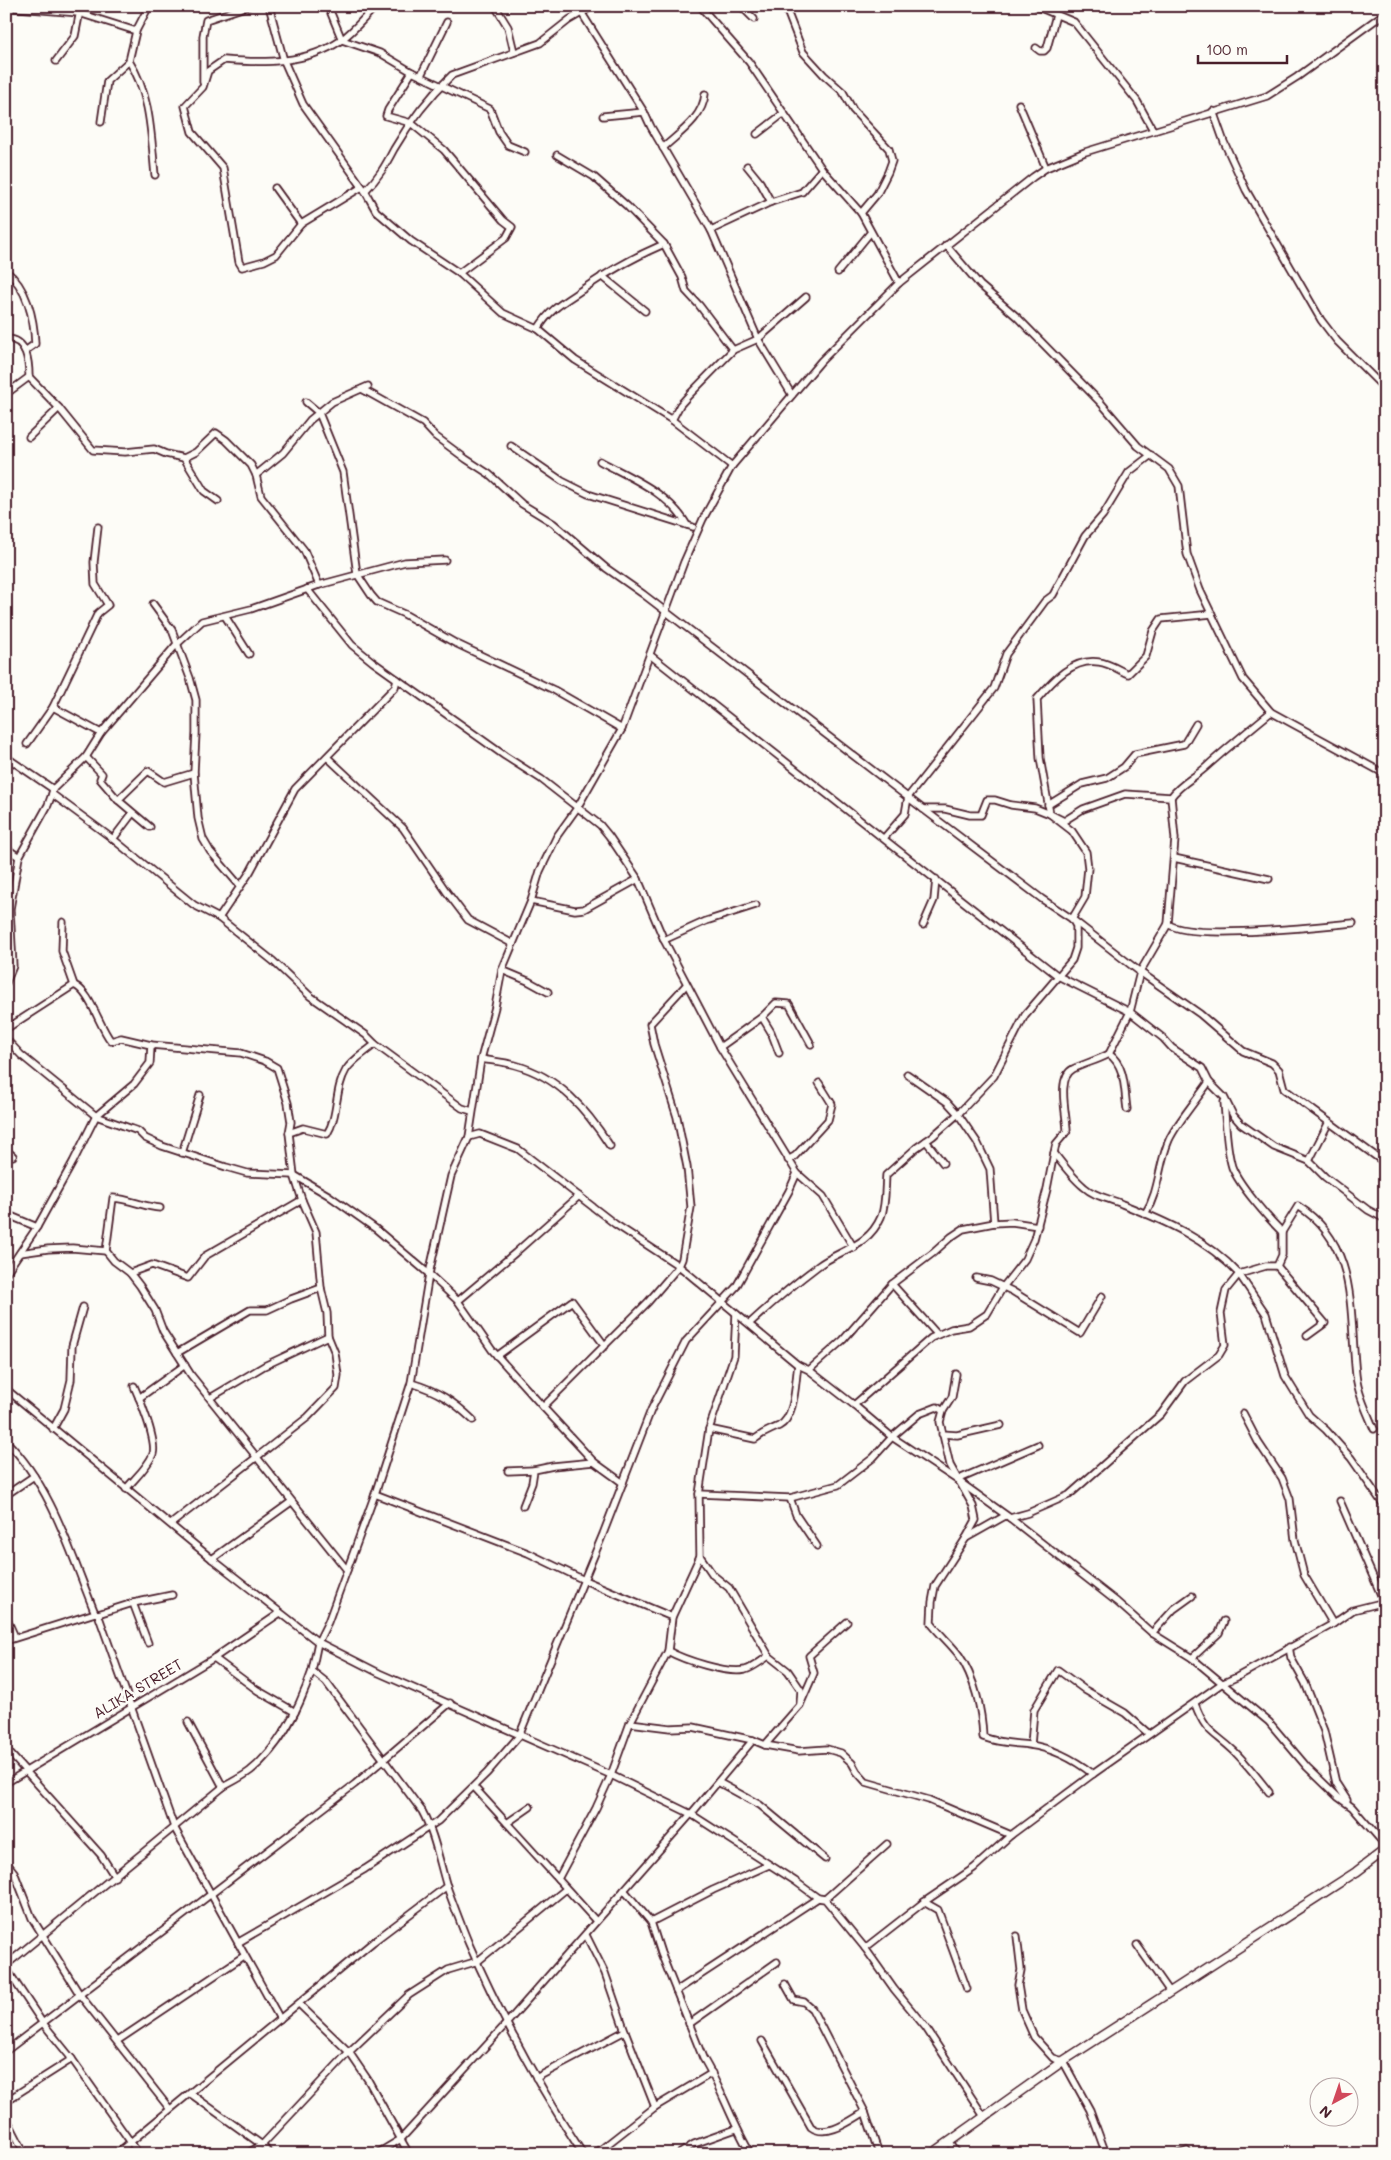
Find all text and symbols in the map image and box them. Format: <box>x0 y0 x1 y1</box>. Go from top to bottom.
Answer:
scale bar <box>1198 32 1287 64</box>
text: 100 m <box>1206 39 1248 59</box>
street label: ALIKA STREET <box>89 1654 186 1723</box>
north arrow <box>1308 2078 1358 2128</box>
text: N <box>1315 2102 1336 2123</box>

